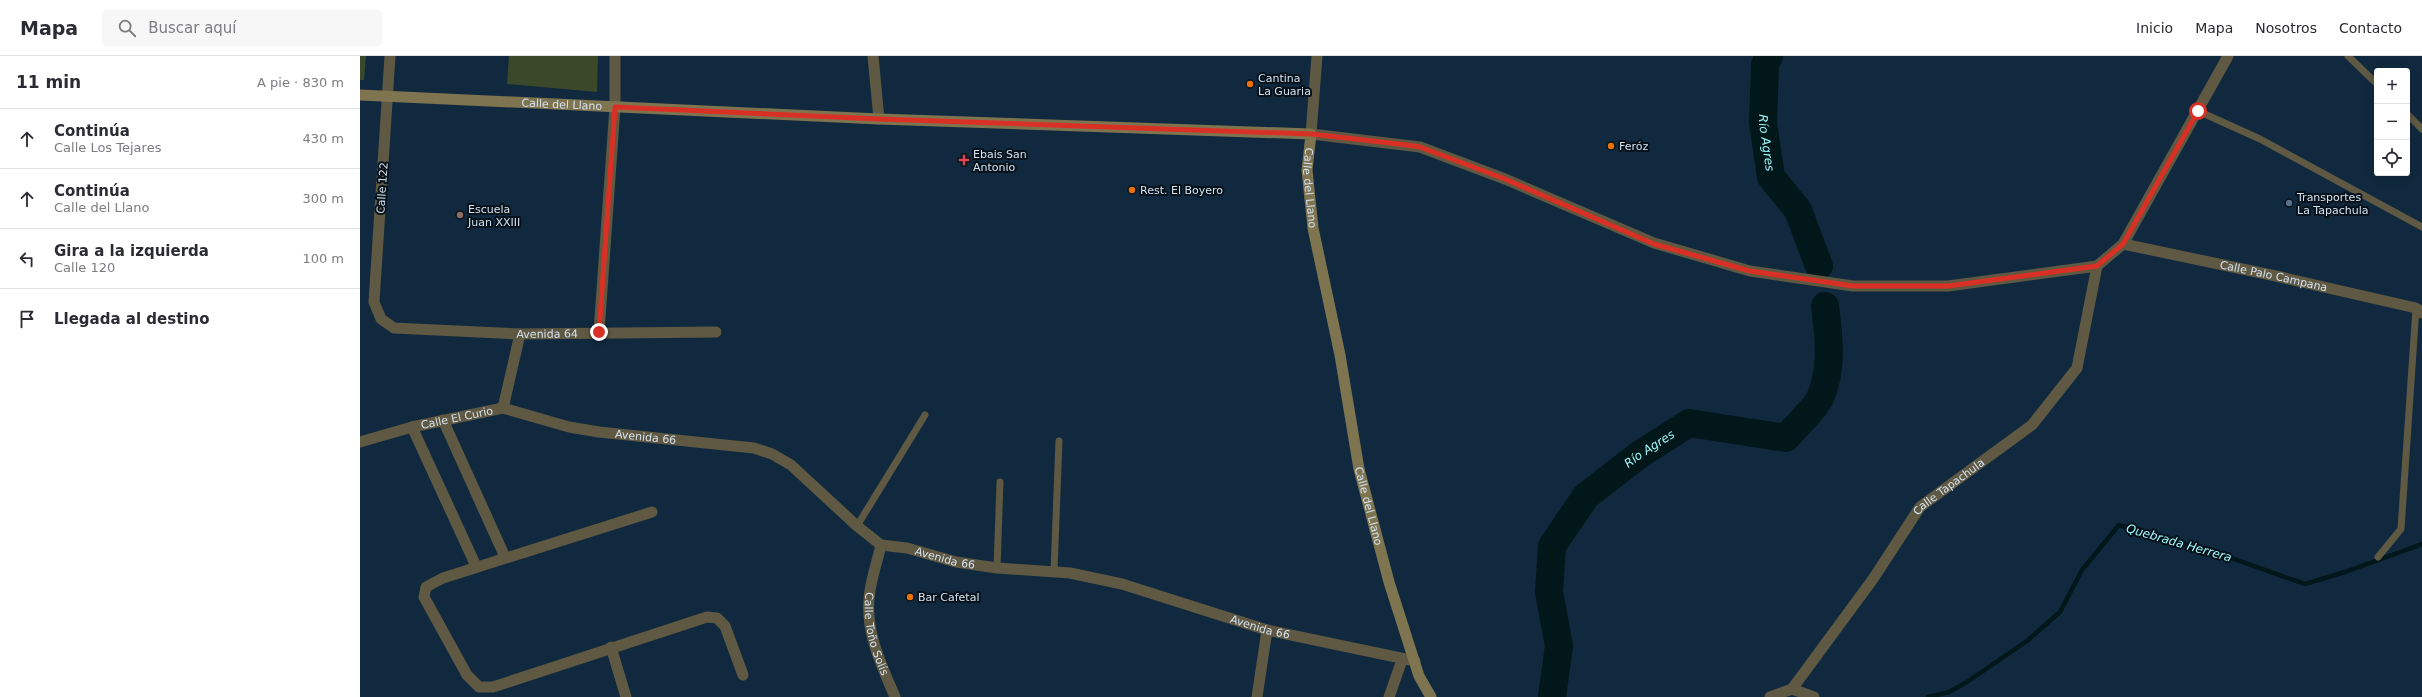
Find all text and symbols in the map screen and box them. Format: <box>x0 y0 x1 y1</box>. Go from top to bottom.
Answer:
search box <box>102 10 382 46</box>
text: Mapa <box>20 17 78 39</box>
icon: search <box>116 17 138 39</box>
text: Buscar aquí <box>148 19 237 37</box>
text: Inicio <box>2136 20 2173 36</box>
text: Mapa <box>2195 20 2233 36</box>
text: Nosotros <box>2255 20 2317 36</box>
text: Contacto <box>2339 20 2402 36</box>
map controls <box>2374 68 2410 176</box>
button: + <box>2374 68 2410 104</box>
text: 11 min <box>16 72 81 92</box>
place label: Cantina La Guaria <box>1258 72 1311 98</box>
text: A pie · 830 m <box>257 75 344 90</box>
marker: Cantina La Guaria <box>1245 79 1255 89</box>
street label: Calle del Llano <box>521 96 603 113</box>
route start <box>2189 102 2207 120</box>
button: − <box>2374 104 2410 140</box>
water label: Río Agres <box>1756 114 1777 172</box>
text: Continúa <box>54 122 130 140</box>
icon: ahead <box>16 128 38 150</box>
text: 430 m <box>302 131 344 146</box>
text: Calle Los Tejares <box>54 140 161 155</box>
place label: Feróz <box>1619 140 1649 153</box>
button: locate <box>2374 140 2410 176</box>
marker: Feróz <box>1606 141 1616 151</box>
street label: Calle del Llano <box>1300 147 1319 229</box>
place label: Ebais San Antonio <box>973 148 1027 174</box>
marker: Ebais San Antonio <box>958 154 970 166</box>
street label: Calle 122 <box>374 162 391 214</box>
text: Continúa <box>54 182 130 200</box>
place label: Rest. El Boyero <box>1140 184 1223 197</box>
marker: Rest. El Boyero <box>1127 185 1137 195</box>
icon: ahead <box>16 188 38 210</box>
text: 300 m <box>302 191 344 206</box>
place label: Transportes La Tapachula <box>2296 191 2369 217</box>
marker: Transportes La Tapachula <box>2284 198 2294 208</box>
text: Calle del Llano <box>54 200 149 215</box>
place label: Escuela Juan XXIII <box>467 203 520 229</box>
marker: Escuela Juan XXIII <box>455 210 465 220</box>
text: Gira a la izquierda <box>54 242 209 260</box>
icon: left <box>16 248 38 270</box>
text: 100 m <box>302 251 344 266</box>
street label: Calle Palo Campana <box>2219 258 2329 295</box>
text: Calle 120 <box>54 260 115 275</box>
icon: arrive <box>16 308 38 330</box>
text: Llegada al destino <box>54 310 209 328</box>
route end <box>590 323 608 341</box>
street label: Avenida 64 <box>516 327 578 341</box>
street label: Calle El Curio <box>420 404 495 432</box>
water label: Río Agres <box>1622 427 1677 471</box>
street label: Avenida 66 <box>614 428 677 447</box>
street label: Calle Tapachula <box>1911 456 1987 518</box>
street label: Calle del Llano <box>1352 465 1385 547</box>
water label: Quebrada Herrera <box>2125 521 2233 565</box>
street label: Avenida 66 <box>914 545 976 572</box>
street label: Calle Toño Solís <box>862 591 891 678</box>
place label: Bar Cafetal <box>918 591 979 604</box>
marker: Bar Cafetal <box>905 592 915 602</box>
street label: Avenida 66 <box>1229 613 1291 642</box>

